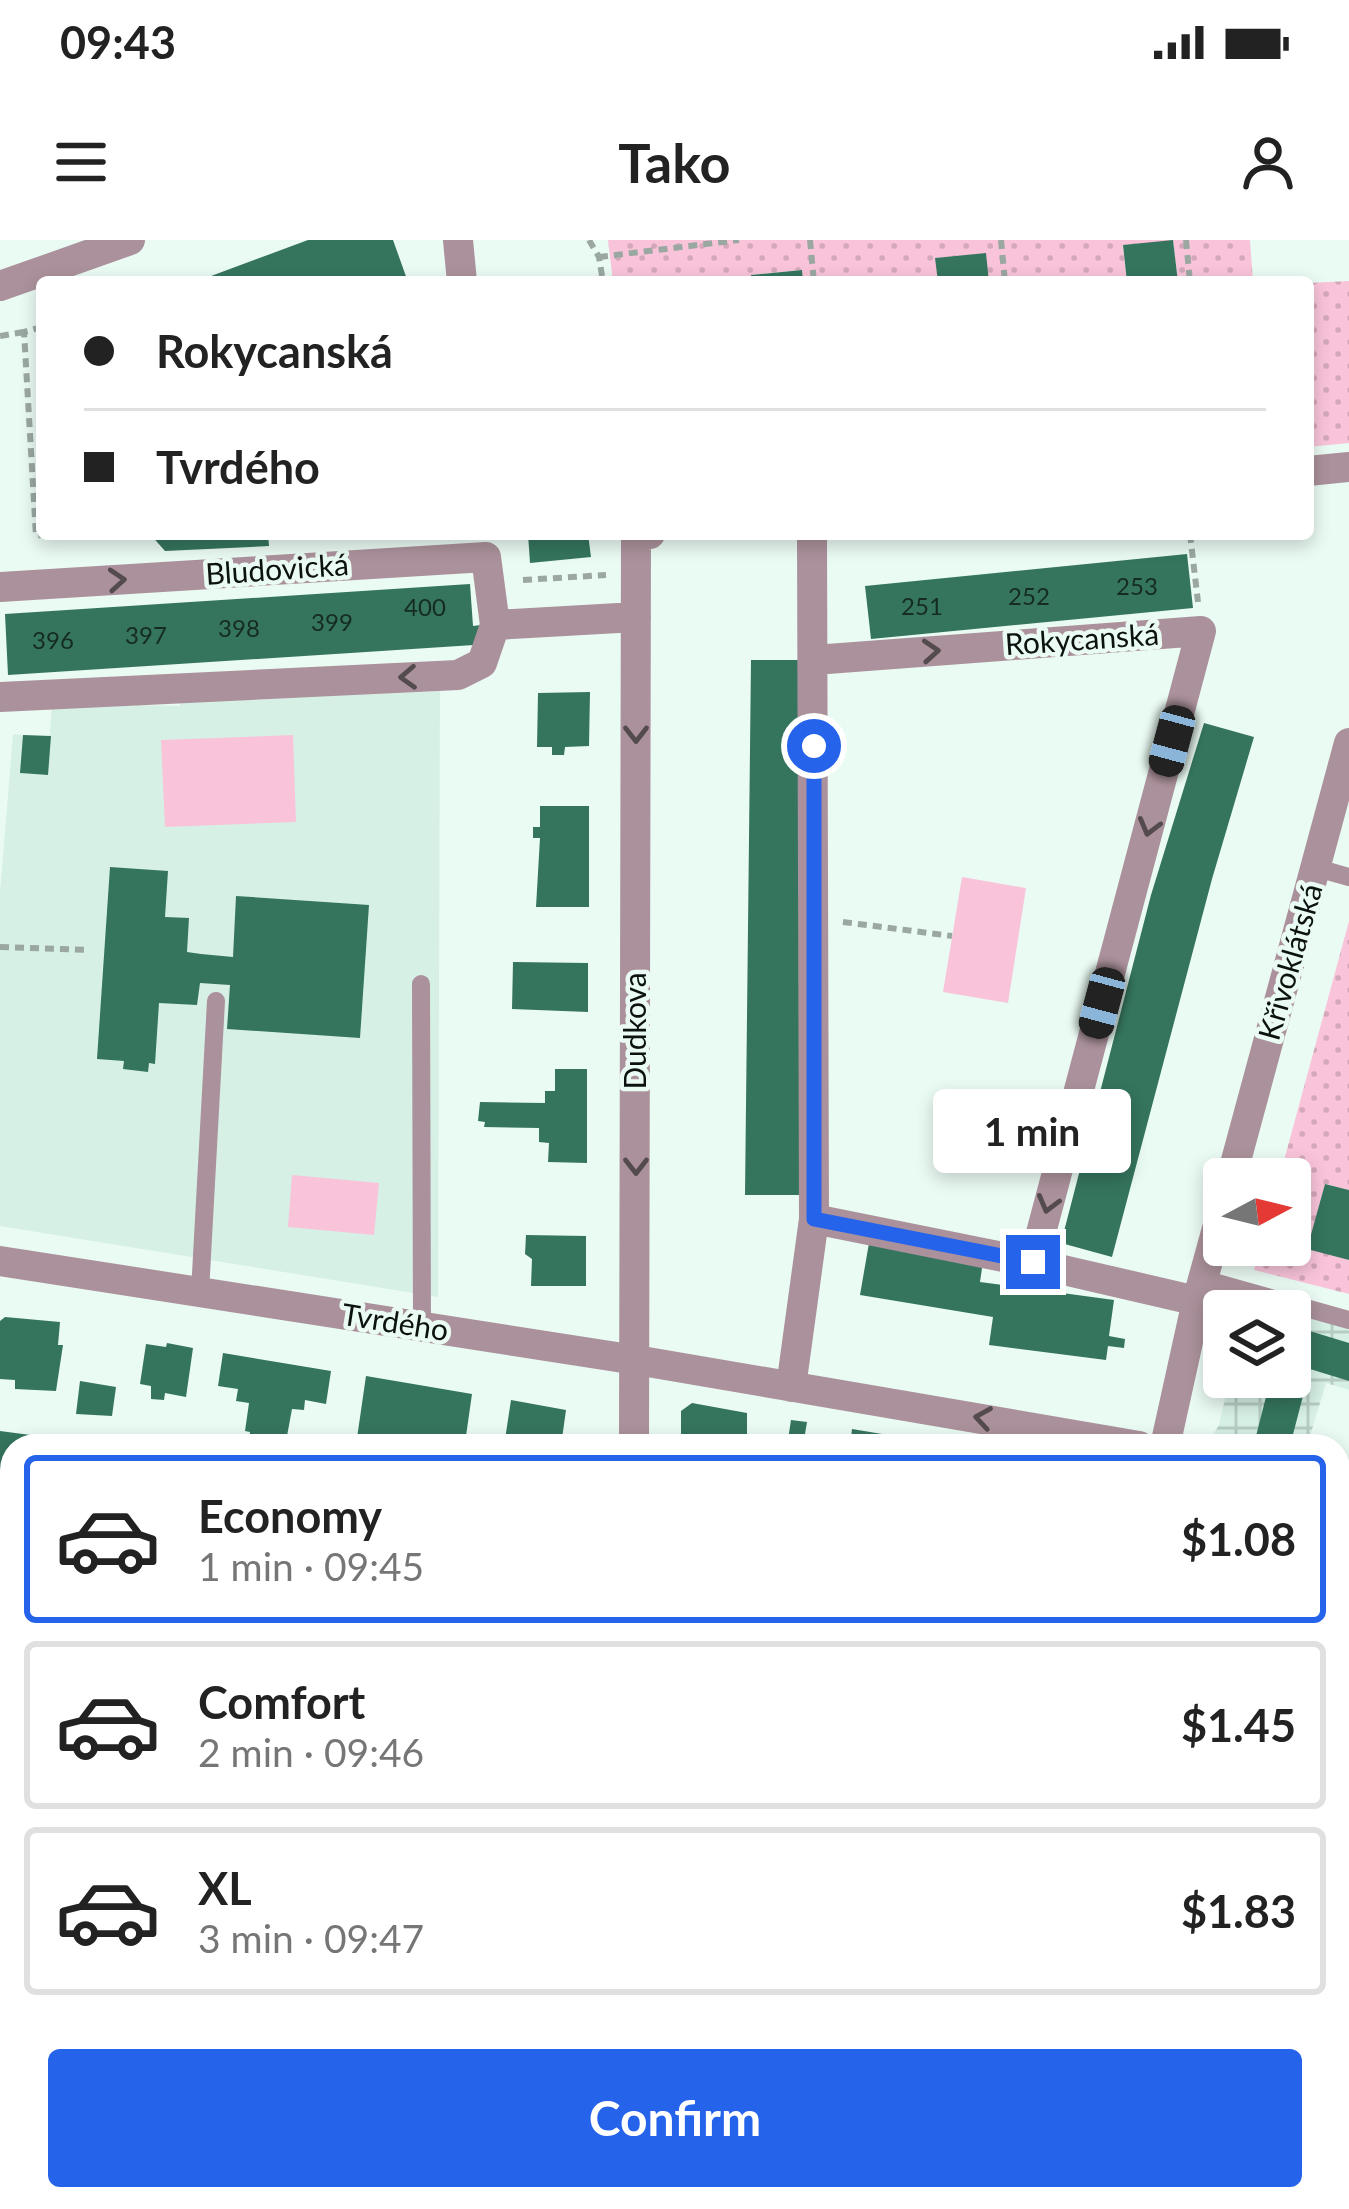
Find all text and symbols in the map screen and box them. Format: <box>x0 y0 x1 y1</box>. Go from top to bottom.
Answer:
text: 09:43 <box>60 15 176 69</box>
icon: menu <box>48 129 114 195</box>
icon: person <box>1235 129 1301 195</box>
text: Tako <box>618 130 731 195</box>
text: Rokycanská <box>156 324 393 378</box>
text: Tvrdého <box>156 440 320 494</box>
street label: Bludovická <box>204 545 350 591</box>
one-way arrow <box>108 567 127 593</box>
house number: 253 <box>1116 571 1158 600</box>
house number: 252 <box>1008 581 1050 610</box>
house number: 251 <box>901 591 943 620</box>
house number: 400 <box>404 592 446 621</box>
house number: 399 <box>311 607 353 636</box>
house number: 398 <box>218 613 260 642</box>
street label: Rokycanská <box>1004 615 1160 661</box>
house number: 397 <box>125 620 167 649</box>
house number: 396 <box>32 625 74 654</box>
one-way arrow <box>922 639 941 665</box>
one-way arrow <box>398 664 417 690</box>
car <box>1145 702 1199 780</box>
route start <box>787 719 841 773</box>
one-way arrow <box>623 726 649 744</box>
one-way arrow <box>1138 816 1163 837</box>
street label: Křivoklátská <box>1250 879 1329 1044</box>
car <box>1075 964 1129 1042</box>
street label: Dudkova <box>616 972 652 1090</box>
callout: 1 min <box>934 1088 1132 1172</box>
text: 1 min <box>984 1108 1080 1154</box>
one-way arrow <box>623 1158 649 1176</box>
north arrow <box>1203 1158 1311 1266</box>
map controls <box>1203 1158 1311 1398</box>
one-way arrow <box>1038 1193 1063 1214</box>
route end <box>1006 1235 1060 1289</box>
button: layers <box>1203 1290 1311 1398</box>
street label: Tvrdého <box>340 1295 451 1347</box>
one-way arrow <box>973 1406 993 1432</box>
icon: car <box>54 1485 162 1593</box>
text: Economy <box>198 1489 382 1543</box>
text: $1.08 <box>1181 1512 1296 1566</box>
text: 1 min · 09:45 <box>198 1543 424 1589</box>
icon: car <box>54 1671 162 1779</box>
text: Comfort <box>198 1675 365 1729</box>
text: $1.45 <box>1181 1698 1296 1752</box>
text: 2 min · 09:46 <box>198 1729 424 1775</box>
icon: car <box>54 1857 162 1965</box>
text: XL <box>198 1861 252 1915</box>
text: $1.83 <box>1181 1884 1296 1938</box>
text: 3 min · 09:47 <box>198 1915 424 1961</box>
button: Confirm <box>48 2049 1302 2187</box>

